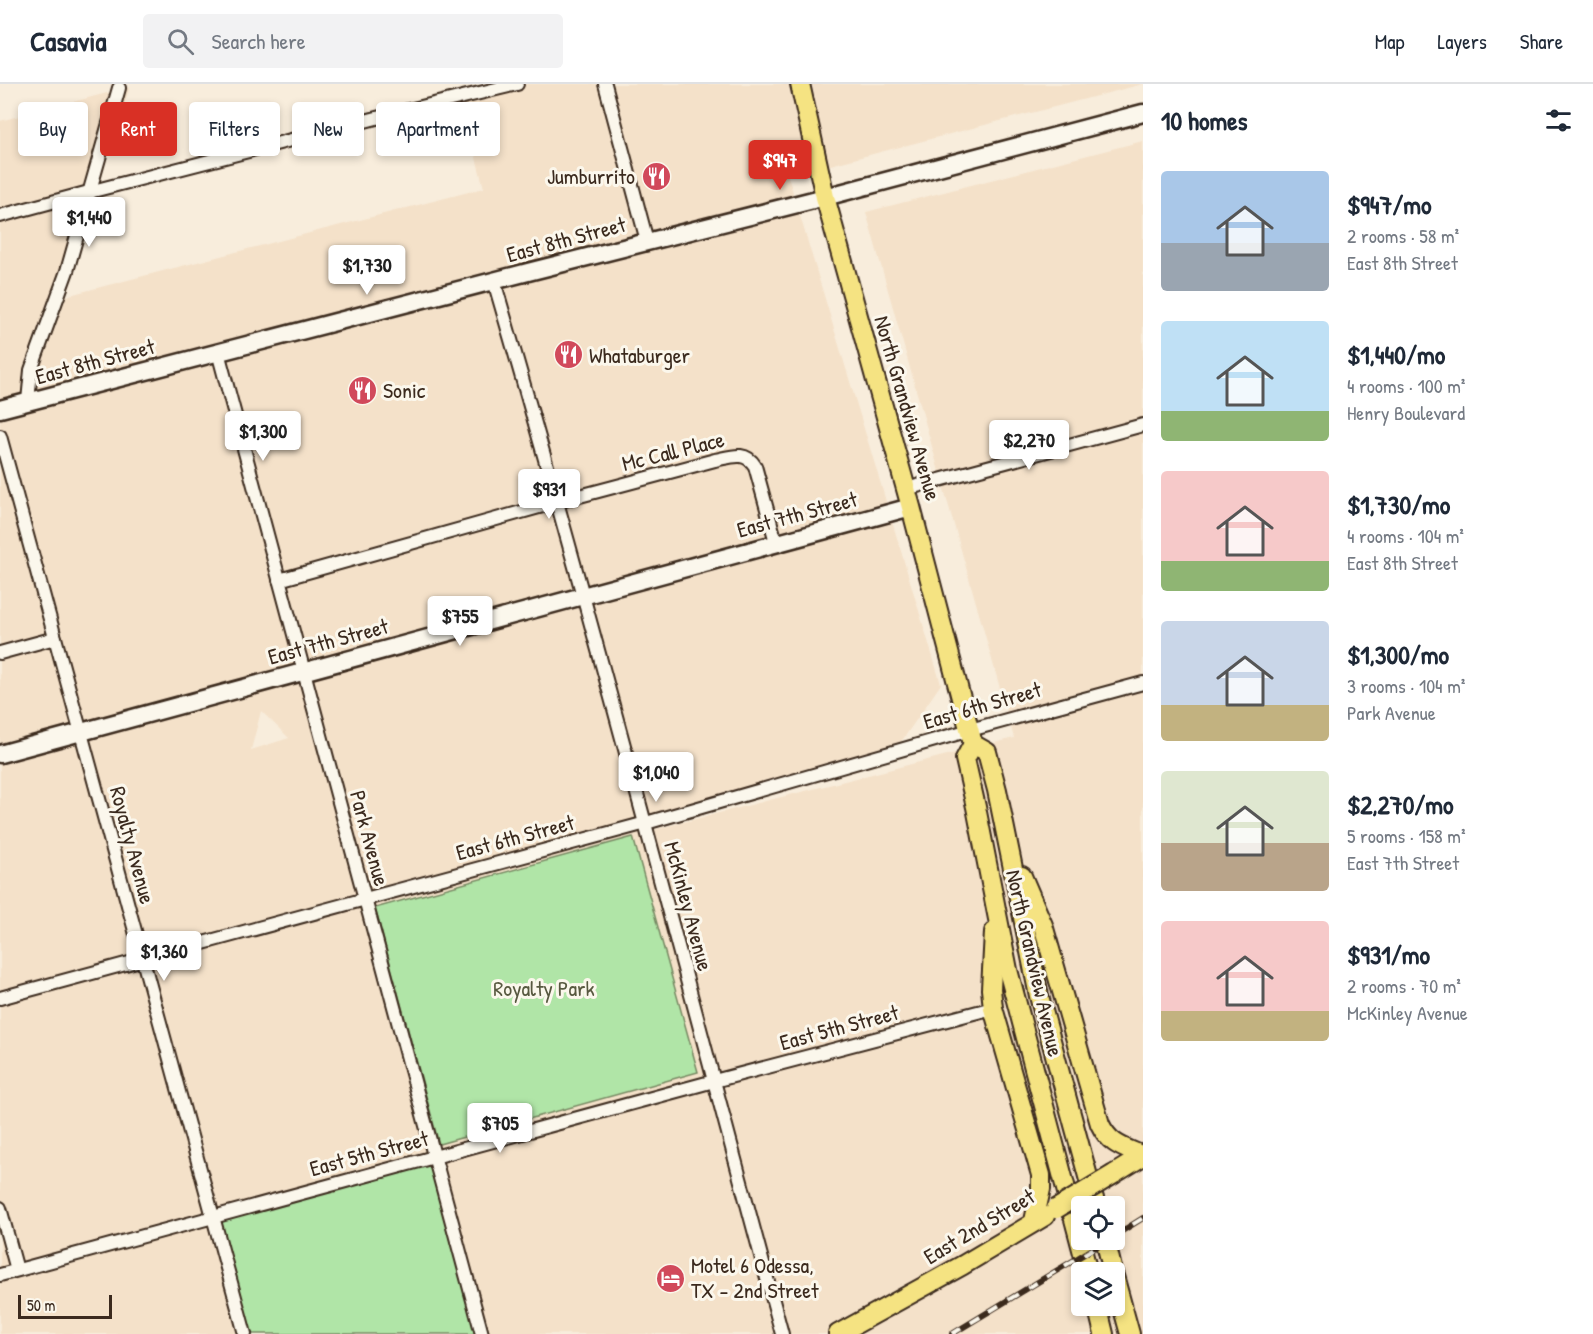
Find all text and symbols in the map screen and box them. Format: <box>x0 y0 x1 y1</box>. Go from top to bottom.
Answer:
search box <box>143 14 563 68</box>
text: Casavia <box>30 22 107 60</box>
icon: search <box>164 25 197 58</box>
text: Search here <box>212 26 306 56</box>
text: Map <box>1375 27 1404 56</box>
text: Layers <box>1437 27 1487 56</box>
text: Share <box>1520 27 1563 56</box>
chip: Buy <box>18 102 88 156</box>
chip: Rent <box>100 102 177 156</box>
chip: Filters <box>189 102 280 156</box>
chip: New <box>292 102 364 156</box>
chip: Apartment <box>376 102 500 156</box>
text: 10 homes <box>1161 103 1248 138</box>
icon: filters <box>1542 104 1575 137</box>
pin: $947 <box>744 140 816 191</box>
text: $947 <box>763 146 797 173</box>
restaurant icon: Jumburrito <box>640 160 672 192</box>
place label: Jumburrito <box>547 161 635 191</box>
text: $947/mo <box>1347 187 1432 222</box>
icon: home <box>1209 195 1281 267</box>
pin: $1,440 <box>40 197 138 248</box>
text: $1,440 <box>66 203 112 230</box>
street label: East 8th Street <box>503 209 629 269</box>
text: 2 rooms · 58 m² <box>1347 222 1459 249</box>
pin: $1,730 <box>318 245 416 296</box>
text: East 8th Street <box>1347 249 1458 276</box>
text: $1,730 <box>342 251 392 278</box>
street label: North Grandview Avenue <box>867 312 949 504</box>
street label: East 8th Street <box>32 331 158 391</box>
text: $1,440/mo <box>1347 337 1445 372</box>
restaurant icon: Whataburger <box>552 339 584 371</box>
place label: Whataburger <box>589 340 690 370</box>
icon: home <box>1209 345 1281 417</box>
text: 4 rooms · 100 m² <box>1347 372 1465 399</box>
restaurant icon: Sonic <box>346 374 378 406</box>
place label: Sonic <box>383 375 426 405</box>
text: Henry Boulevard <box>1347 399 1465 426</box>
pin: $1,300 <box>214 411 312 462</box>
text: $1,300 <box>239 417 287 444</box>
pin: $2,270 <box>980 420 1078 471</box>
street label: Mc Call Place <box>619 424 727 478</box>
text: $2,270 <box>1003 426 1055 453</box>
pin: $931 <box>513 469 585 520</box>
text: $931 <box>532 475 566 502</box>
street label: East 7th Street <box>734 483 861 544</box>
text: $1,730/mo <box>1347 487 1450 522</box>
icon: home <box>1209 495 1281 567</box>
text: 4 rooms · 104 m² <box>1347 522 1464 549</box>
text: East 8th Street <box>1347 549 1458 576</box>
pin: $755 <box>424 596 496 647</box>
text: $755 <box>442 602 478 629</box>
street label: East 7th Street <box>265 610 392 671</box>
text: $1,300/mo <box>1347 637 1449 672</box>
icon: home <box>1209 645 1281 717</box>
text: 3 rooms · 104 m² <box>1347 672 1465 699</box>
street label: East 6th Street <box>920 674 1045 736</box>
text: Park Avenue <box>1347 699 1436 726</box>
pin: $1,040 <box>607 752 705 803</box>
text: $1,040 <box>633 758 679 785</box>
street label: Royalty Avenue <box>103 783 163 907</box>
street label: Park Avenue <box>343 787 397 889</box>
text: $2,270/mo <box>1347 787 1453 822</box>
icon: home <box>1209 795 1281 867</box>
street label: East 6th Street <box>453 807 578 867</box>
text: 5 rooms · 158 m² <box>1347 822 1466 849</box>
street label: McKinley Avenue <box>657 838 721 974</box>
text: East 7th Street <box>1347 849 1459 876</box>
street label: North Grandview Avenue <box>999 867 1071 1059</box>
pin: $1,360 <box>115 931 213 982</box>
text: $1,360 <box>140 937 188 964</box>
text: $931/mo <box>1347 937 1430 972</box>
icon: home <box>1209 945 1281 1017</box>
text: 2 rooms · 70 m² <box>1347 972 1461 999</box>
park label: Royalty Park <box>493 973 595 1003</box>
street label: East 5th Street <box>776 997 902 1057</box>
text: McKinley Avenue <box>1347 999 1468 1026</box>
pin: $705 <box>464 1103 536 1154</box>
text: $705 <box>481 1109 519 1136</box>
street label: East 5th Street <box>306 1123 432 1183</box>
street label: East 2nd Street <box>918 1181 1040 1271</box>
map controls <box>1071 1196 1125 1316</box>
button: locate <box>1071 1196 1125 1250</box>
place label: Motel 6 Odessa, TX - 2nd Street <box>691 1250 819 1305</box>
hotel icon: Motel 6 Odessa, TX - 2nd Street <box>654 1262 686 1294</box>
button: layers <box>1071 1262 1125 1316</box>
scale bar <box>18 1292 112 1320</box>
text: 50 m <box>27 1294 56 1316</box>

